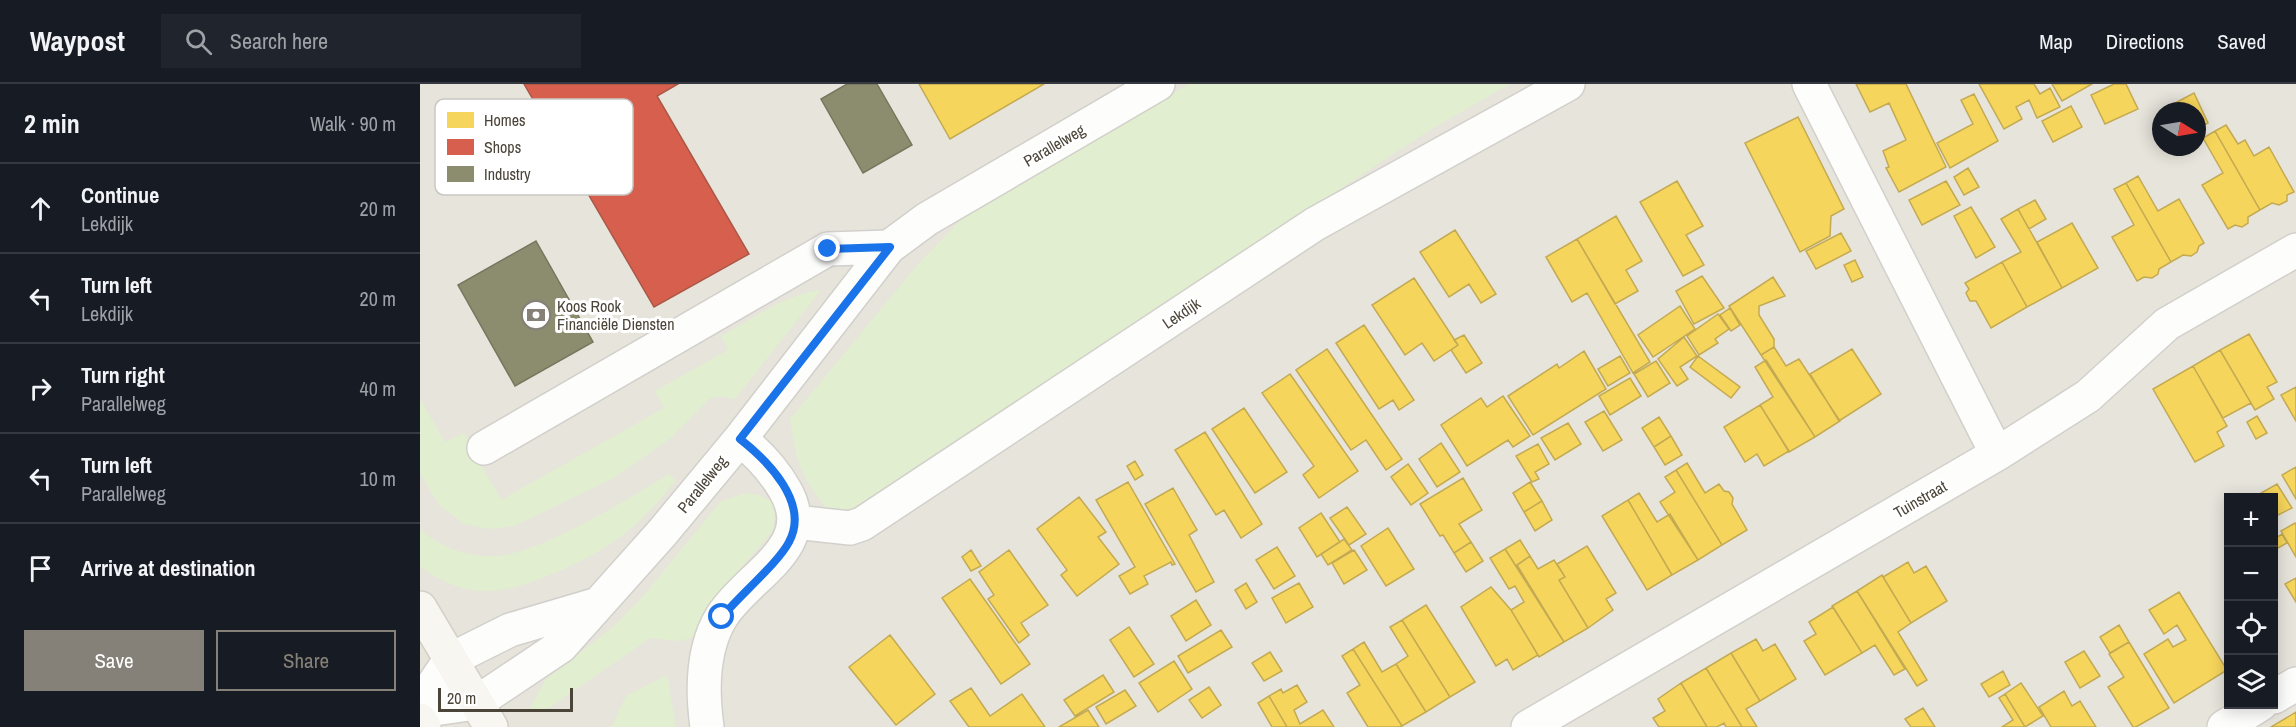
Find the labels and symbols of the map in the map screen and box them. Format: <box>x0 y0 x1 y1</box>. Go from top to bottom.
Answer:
legend <box>435 99 633 195</box>
north arrow <box>2152 102 2206 156</box>
text: Homes <box>484 109 526 131</box>
street label: Parallelweg <box>1019 118 1089 171</box>
text: Shops <box>484 136 521 158</box>
text: Industry <box>484 163 531 185</box>
route end <box>814 235 840 261</box>
street label: Lekdijk <box>1158 292 1205 334</box>
place label: Koos Rook Financiële Diensten <box>557 295 674 335</box>
bank icon: Koos Rook Financiële Diensten <box>520 299 552 331</box>
street label: Parallelweg <box>672 450 732 517</box>
street label: Tuinstraat <box>1889 475 1951 523</box>
route start <box>708 603 734 629</box>
scale bar <box>438 685 573 712</box>

